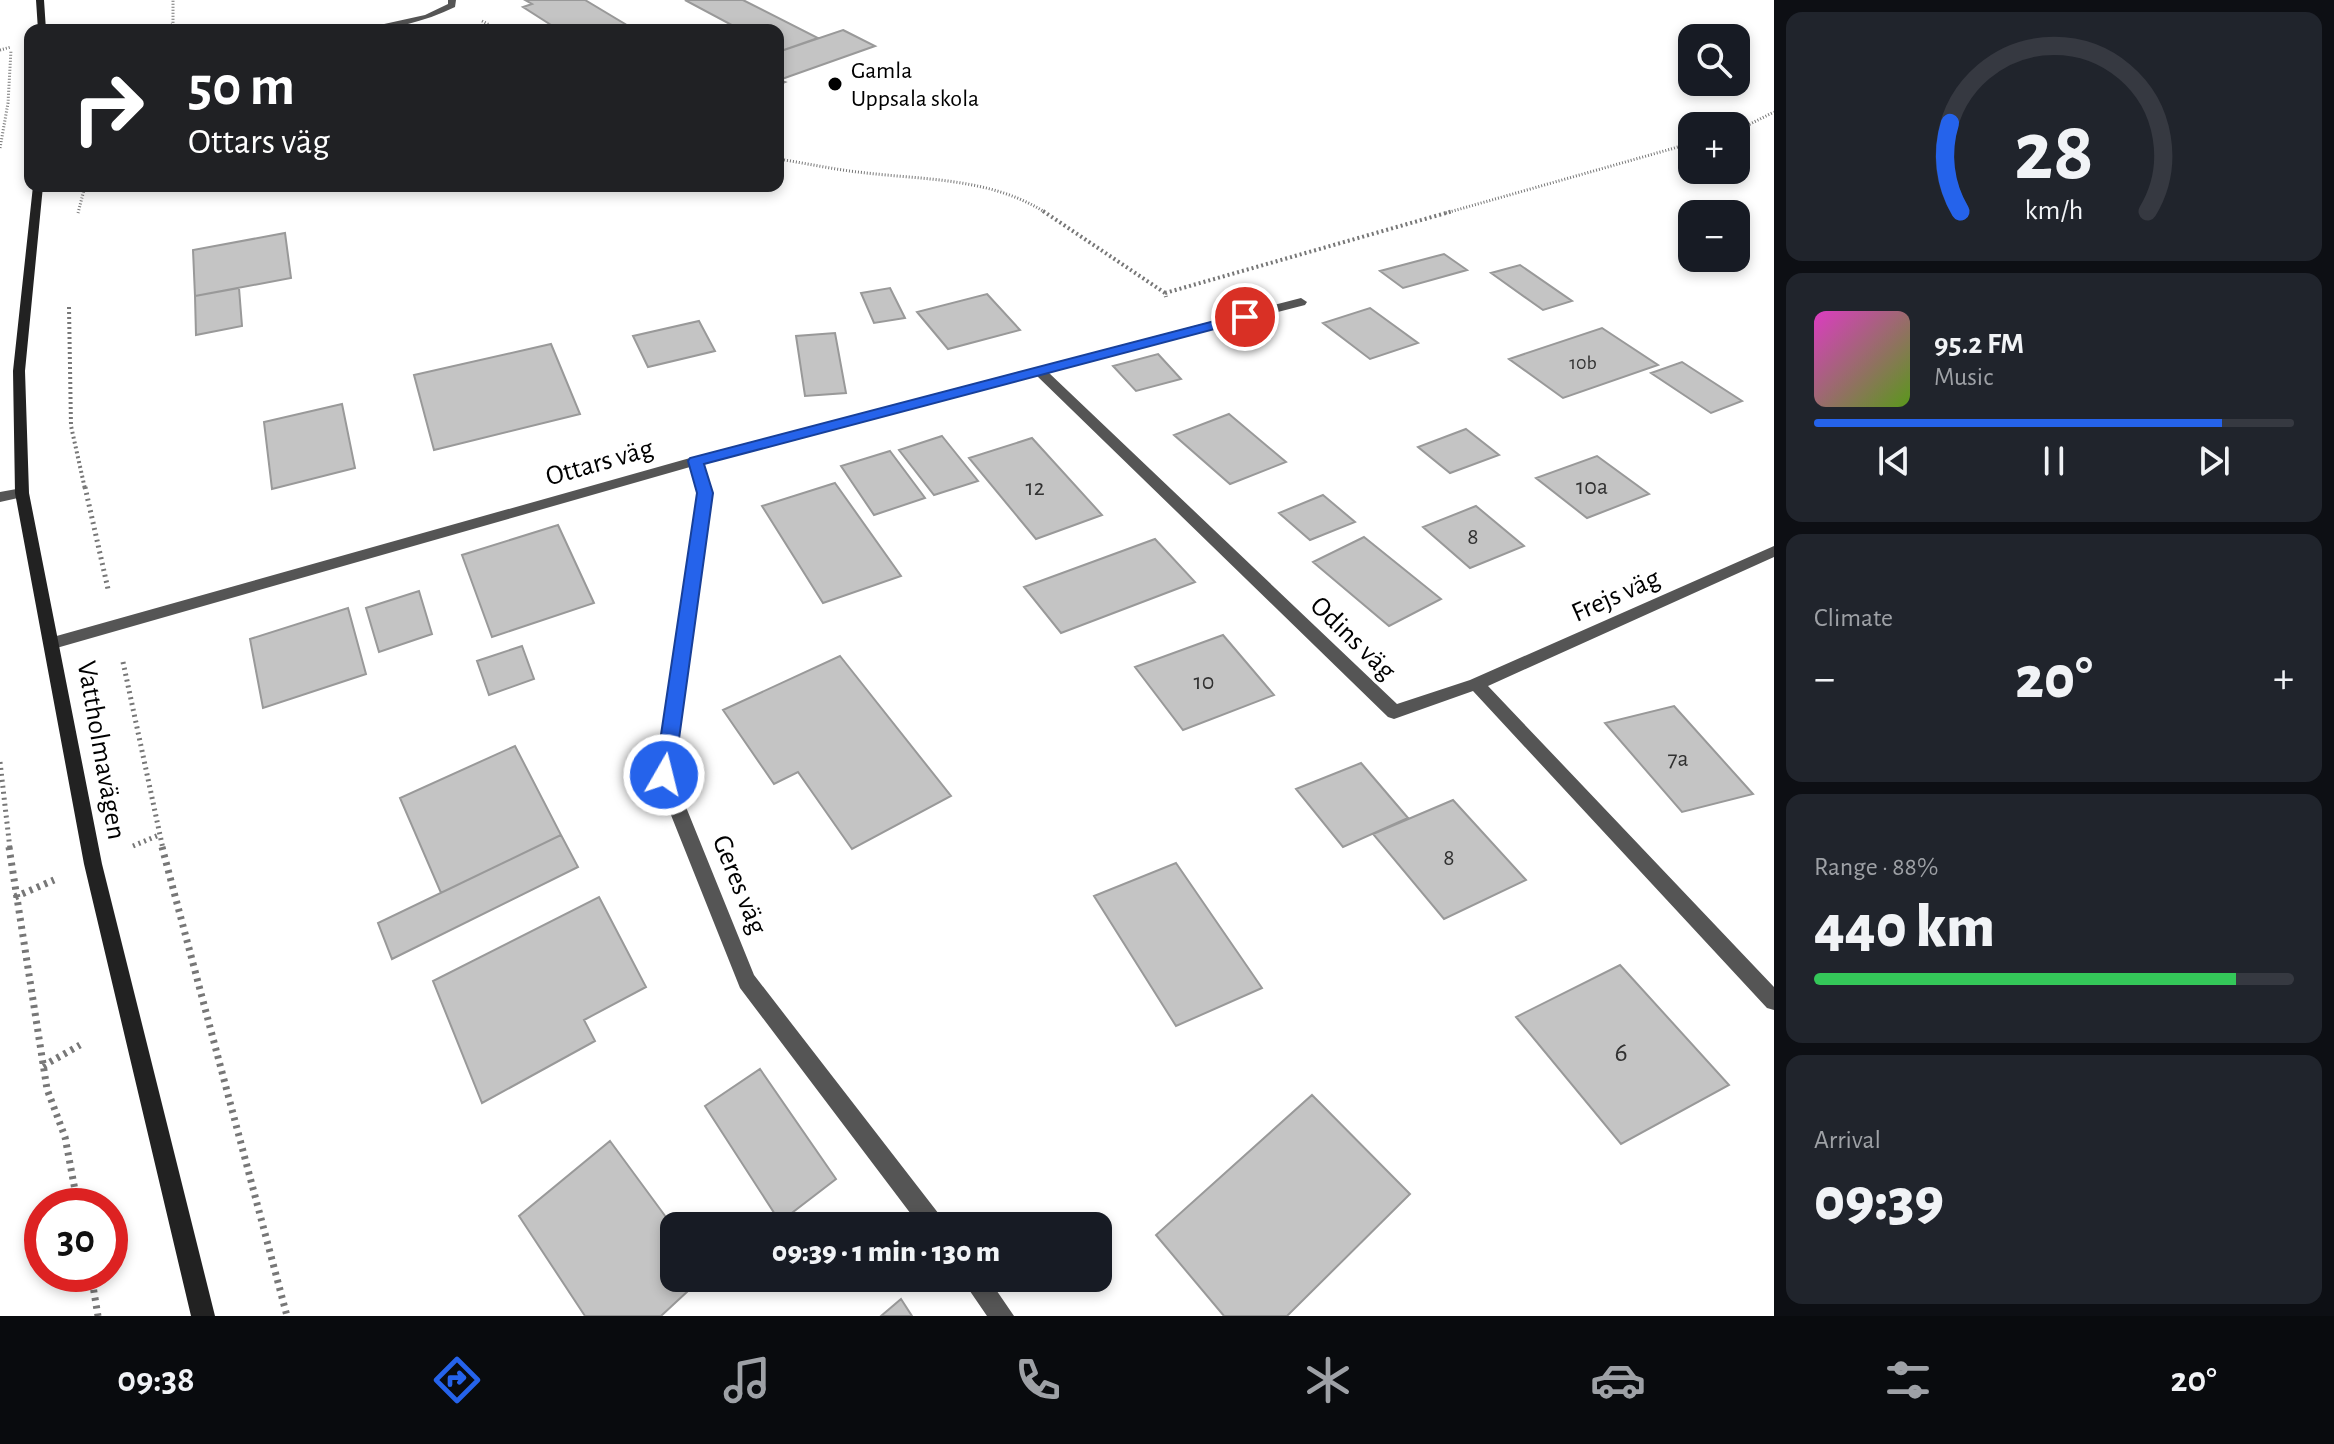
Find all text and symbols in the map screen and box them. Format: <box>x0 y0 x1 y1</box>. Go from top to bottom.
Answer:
map controls <box>1678 24 1750 272</box>
button: search <box>1678 24 1750 96</box>
icon: right <box>56 56 160 160</box>
text: 50 m <box>188 59 295 115</box>
place label: Gamla Uppsala skola <box>851 59 979 111</box>
marker: Gamla Uppsala skola <box>826 75 844 93</box>
text: 28 <box>2014 111 2094 195</box>
button: + <box>1678 112 1750 184</box>
text: Ottars väg <box>188 124 330 160</box>
text: km/h <box>2025 197 2083 226</box>
button: − <box>1678 200 1750 272</box>
pin <box>1211 283 1279 351</box>
icon: arrive <box>1223 295 1267 339</box>
text: 95.2 FM <box>1934 329 2024 359</box>
house number: 10b <box>1569 353 1597 373</box>
text: Music <box>1934 364 1993 390</box>
street label: Ottars väg <box>543 434 657 492</box>
icon: previous <box>1872 439 1916 483</box>
icon: pause <box>2032 439 2076 483</box>
icon: next <box>2192 439 2236 483</box>
house number: 10a <box>1576 475 1608 499</box>
house number: 12 <box>1025 476 1045 500</box>
house number: 8 <box>1467 525 1479 549</box>
street label: Frejs väg <box>1567 564 1665 628</box>
street label: Odins väg <box>1305 591 1401 686</box>
text: Climate <box>1814 605 1893 631</box>
text: 20° <box>2015 649 2093 709</box>
text: − <box>1814 657 1835 701</box>
text: + <box>2273 657 2294 701</box>
street label: Vattholmavägen <box>72 659 130 842</box>
house number: 10 <box>1194 670 1214 694</box>
position arrow <box>622 733 706 817</box>
house number: 7a <box>1667 747 1689 771</box>
street label: Geres väg <box>707 831 772 939</box>
house number: 8 <box>1443 846 1455 870</box>
text: Range · 88% <box>1814 854 1938 880</box>
text: 440 km <box>1814 898 1995 958</box>
house number: 6 <box>1614 1039 1628 1067</box>
text: Arrival <box>1814 1127 1881 1153</box>
text: 09:39 <box>1814 1171 1944 1231</box>
speed limit sign: 30 <box>24 1188 128 1292</box>
text: 09:39 · 1 min · 130 m <box>772 1237 1000 1267</box>
icon: directions <box>429 1352 485 1408</box>
icon: music <box>719 1352 775 1408</box>
icon: phone <box>1010 1352 1066 1408</box>
icon: climate <box>1300 1352 1356 1408</box>
icon: car <box>1590 1352 1646 1408</box>
icon: filters <box>1880 1352 1936 1408</box>
text: 09:38 <box>117 1362 195 1398</box>
text: 20° <box>2171 1362 2217 1398</box>

